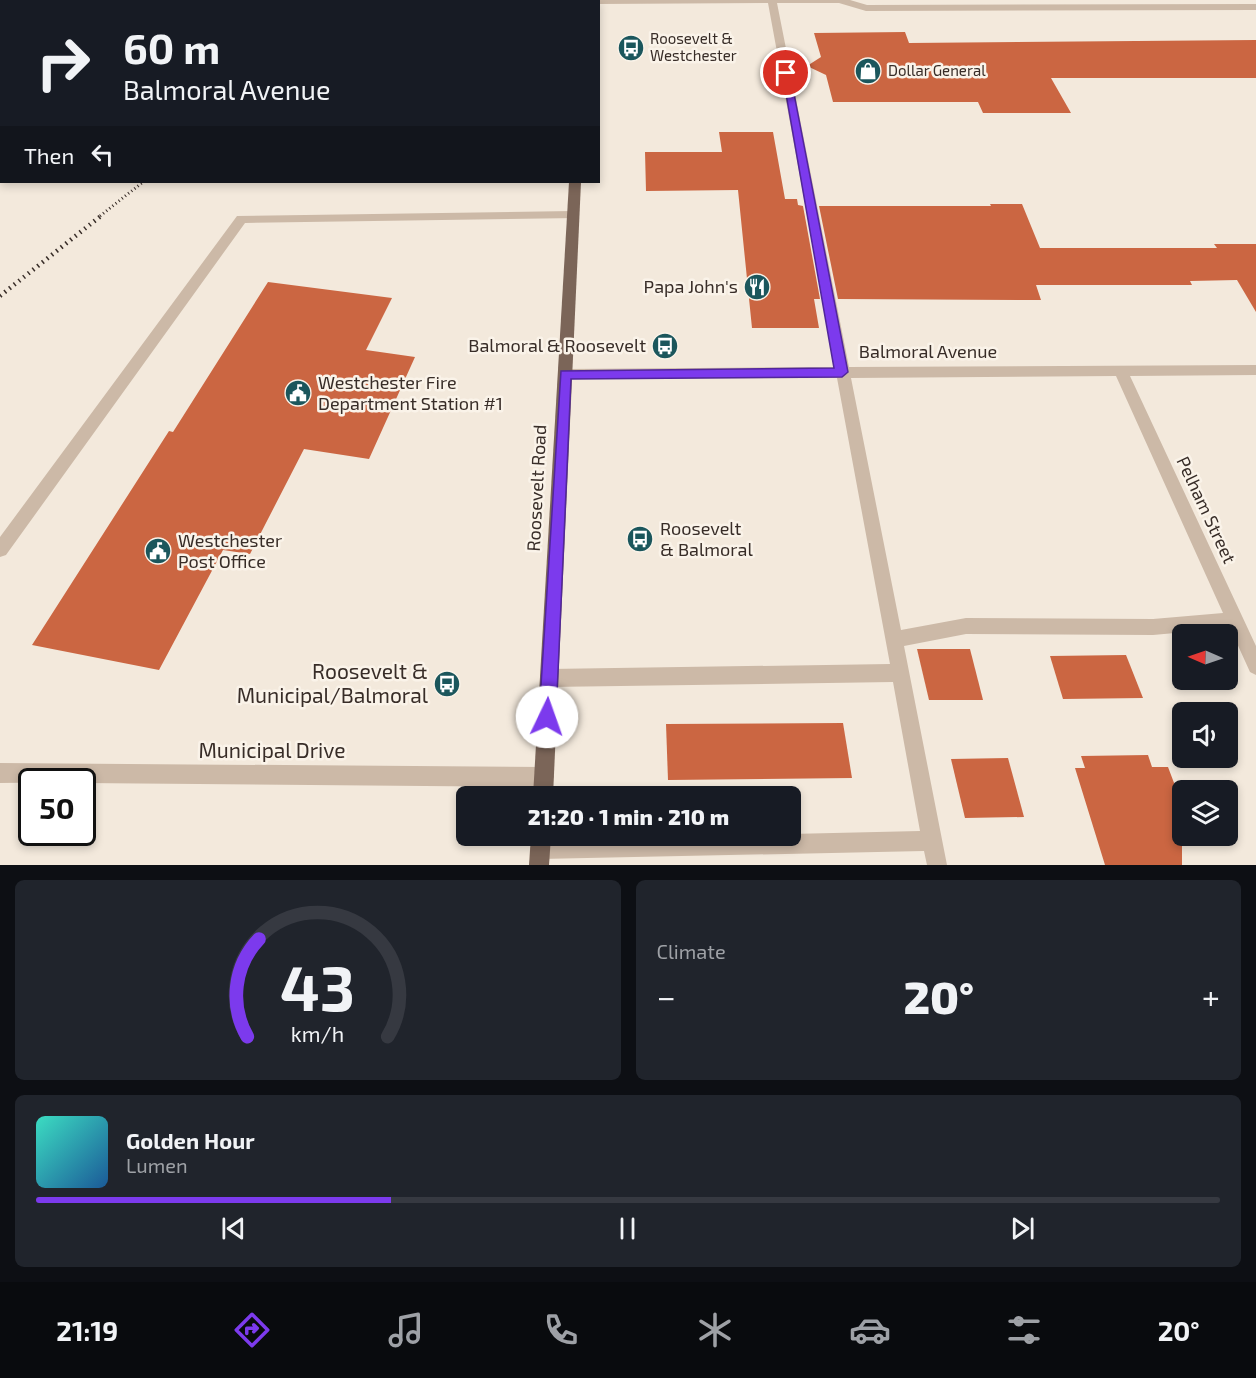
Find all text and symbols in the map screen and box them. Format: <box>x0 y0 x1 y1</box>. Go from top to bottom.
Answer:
text: 60 m <box>123 22 220 72</box>
icon: right <box>24 24 102 102</box>
place label: Roosevelt & Westchester <box>650 29 737 64</box>
bus stop icon: Roosevelt & Westchester <box>616 33 646 63</box>
pin <box>760 47 811 98</box>
icon: arrive <box>769 56 802 89</box>
shop icon: Dollar General <box>853 56 883 86</box>
place label: Dollar General <box>888 61 986 79</box>
text: Balmoral Avenue <box>123 73 330 105</box>
icon: left <box>86 138 119 171</box>
text: Then <box>24 142 74 168</box>
restaurant icon: Papa John's <box>742 272 772 302</box>
place label: Papa John's <box>644 275 738 297</box>
bus stop icon: Balmoral & Roosevelt <box>650 331 680 361</box>
place label: Balmoral & Roosevelt <box>468 334 646 356</box>
street label: Balmoral Avenue <box>859 340 997 362</box>
place label: Westchester Fire Department Station #1 <box>318 371 503 414</box>
public building icon: Westchester Fire Department Station #1 <box>283 378 313 408</box>
street label: Roosevelt Road <box>522 424 550 552</box>
street label: Pelham Street <box>1172 453 1241 567</box>
place label: Roosevelt & Balmoral <box>660 517 753 560</box>
bus stop icon: Roosevelt & Balmoral <box>625 524 655 554</box>
place label: Westchester Post Office <box>178 529 282 572</box>
public building icon: Westchester Post Office <box>143 536 173 566</box>
north arrow <box>1172 624 1238 690</box>
map controls <box>1172 624 1238 846</box>
place label: Roosevelt & Municipal/Balmoral <box>237 658 429 707</box>
bus stop icon: Roosevelt & Municipal/Balmoral <box>432 669 462 699</box>
position arrow <box>515 685 579 749</box>
button: sound <box>1172 702 1238 768</box>
street label: Municipal Drive <box>198 737 346 762</box>
speed limit sign: 50 <box>18 768 96 846</box>
button: layers <box>1172 780 1238 846</box>
text: 21:20 · 1 min · 210 m <box>528 803 729 829</box>
text: Climate <box>657 939 726 963</box>
text: 43 <box>280 949 355 1024</box>
text: 20° <box>903 969 974 1023</box>
text: − <box>657 976 676 1016</box>
text: + <box>1202 976 1220 1016</box>
text: km/h <box>291 1021 344 1046</box>
text: Golden Hour <box>126 1127 255 1153</box>
text: Lumen <box>126 1153 188 1177</box>
icon: previous <box>217 1212 250 1245</box>
icon: pause <box>611 1212 644 1245</box>
icon: next <box>1006 1212 1039 1245</box>
icon: directions <box>231 1309 273 1351</box>
icon: music <box>385 1309 427 1351</box>
icon: phone <box>540 1309 582 1351</box>
icon: climate <box>694 1309 736 1351</box>
icon: car <box>849 1309 891 1351</box>
icon: filters <box>1003 1309 1045 1351</box>
text: 21:19 <box>56 1314 118 1346</box>
text: 20° <box>1158 1314 1200 1346</box>

